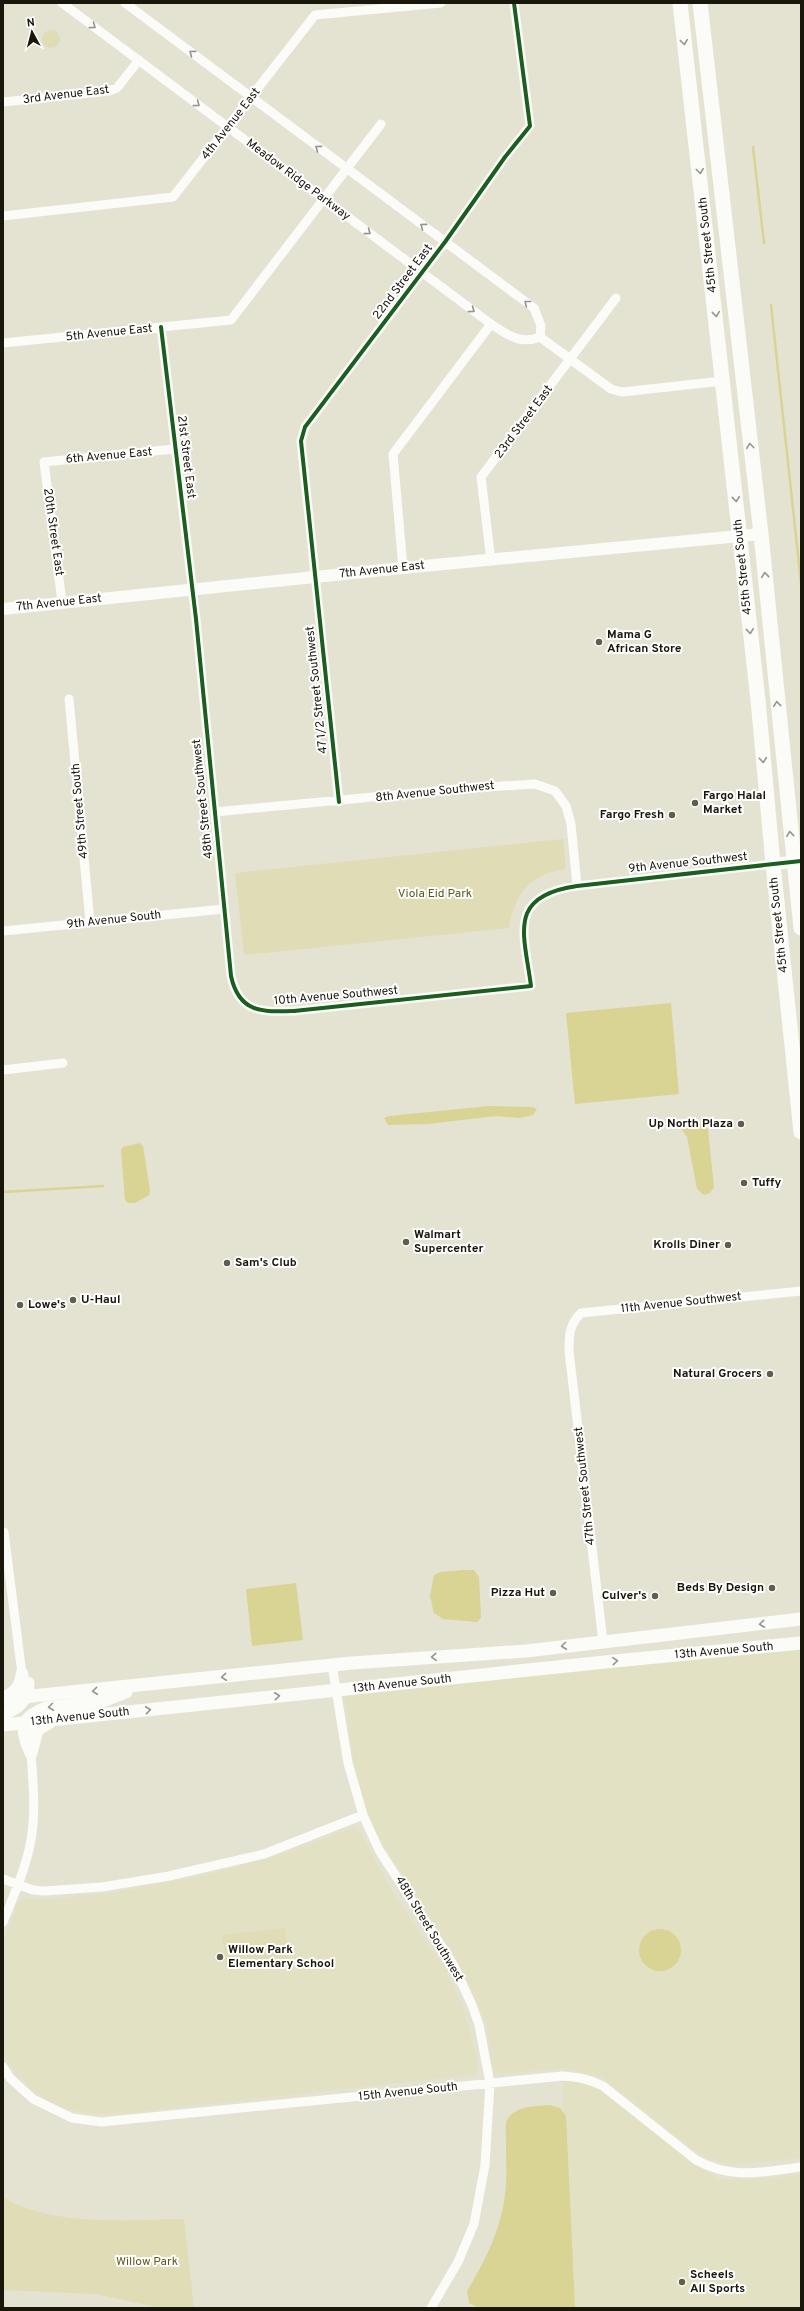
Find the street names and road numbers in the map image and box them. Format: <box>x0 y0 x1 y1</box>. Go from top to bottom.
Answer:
street label: 3rd Avenue East <box>22 82 110 108</box>
street label: 4th Avenue East <box>198 85 264 163</box>
street label: Meadow Ridge Parkway <box>243 135 353 225</box>
street label: 45th Street South <box>695 196 721 294</box>
street label: 22nd Street East <box>369 241 437 323</box>
street label: 5th Avenue East <box>65 320 153 346</box>
street label: 23rd Street East <box>491 382 557 462</box>
street label: 21st Street East <box>173 414 199 500</box>
street label: 6th Avenue East <box>65 444 153 468</box>
street label: 20th Street East <box>39 487 67 577</box>
street label: 45th Street South <box>730 518 756 616</box>
street label: 7th Avenue East <box>339 558 425 582</box>
street label: 7th Avenue East <box>16 591 102 615</box>
street label: 47 1/2 Street Southwest <box>302 625 332 755</box>
street label: 48th Street Southwest <box>189 738 217 860</box>
street label: 49th Street South <box>68 763 92 859</box>
street label: 8th Avenue Southwest <box>375 778 495 806</box>
street label: 9th Avenue Southwest <box>628 849 748 877</box>
street label: 45th Street South <box>766 876 792 974</box>
street label: 9th Avenue South <box>66 907 162 933</box>
street label: 10th Avenue Southwest <box>273 983 399 1009</box>
street label: 11th Avenue Southwest <box>620 1289 742 1317</box>
street label: 47th Street Southwest <box>571 1426 599 1546</box>
street label: 13th Avenue South <box>674 1639 774 1663</box>
street label: 13th Avenue South <box>352 1671 452 1697</box>
street label: 13th Avenue South <box>30 1704 130 1730</box>
street label: 48th Street Southwest <box>391 1873 467 1985</box>
street label: 15th Avenue South <box>358 2079 458 2105</box>

